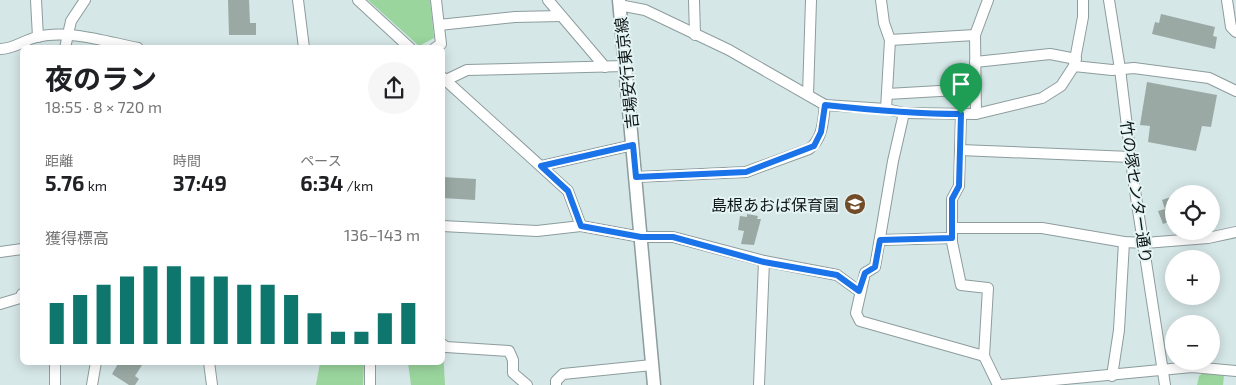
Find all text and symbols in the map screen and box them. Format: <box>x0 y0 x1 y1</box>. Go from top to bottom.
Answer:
street label: 吉場安行東京線 <box>611 16 641 130</box>
text: 夜のラン <box>45 61 157 95</box>
button: share <box>368 62 420 114</box>
pin <box>940 63 982 114</box>
icon: arrive <box>947 70 975 98</box>
text: 18:55 · 8 × 720 m <box>45 97 162 116</box>
street label: 竹の塚センター通り <box>1118 119 1156 265</box>
text: 距離 <box>45 152 73 169</box>
text: 時間 <box>173 152 201 169</box>
text: ペース <box>300 152 342 169</box>
text: 5.76 <box>45 170 85 195</box>
text: 37:49 <box>173 170 227 195</box>
text: 6:34 <box>300 170 343 195</box>
text: km <box>85 177 107 194</box>
text: /km <box>343 177 373 194</box>
map controls <box>1165 185 1220 370</box>
button: locate <box>1165 185 1220 240</box>
school or university icon: 島根あおば保育園 <box>843 192 867 216</box>
place label: 島根あおば保育園 <box>711 195 839 214</box>
text: 136–143 m <box>344 225 420 244</box>
text: 獲得標高 <box>45 228 109 247</box>
button: + <box>1165 250 1220 305</box>
button: − <box>1165 315 1220 370</box>

